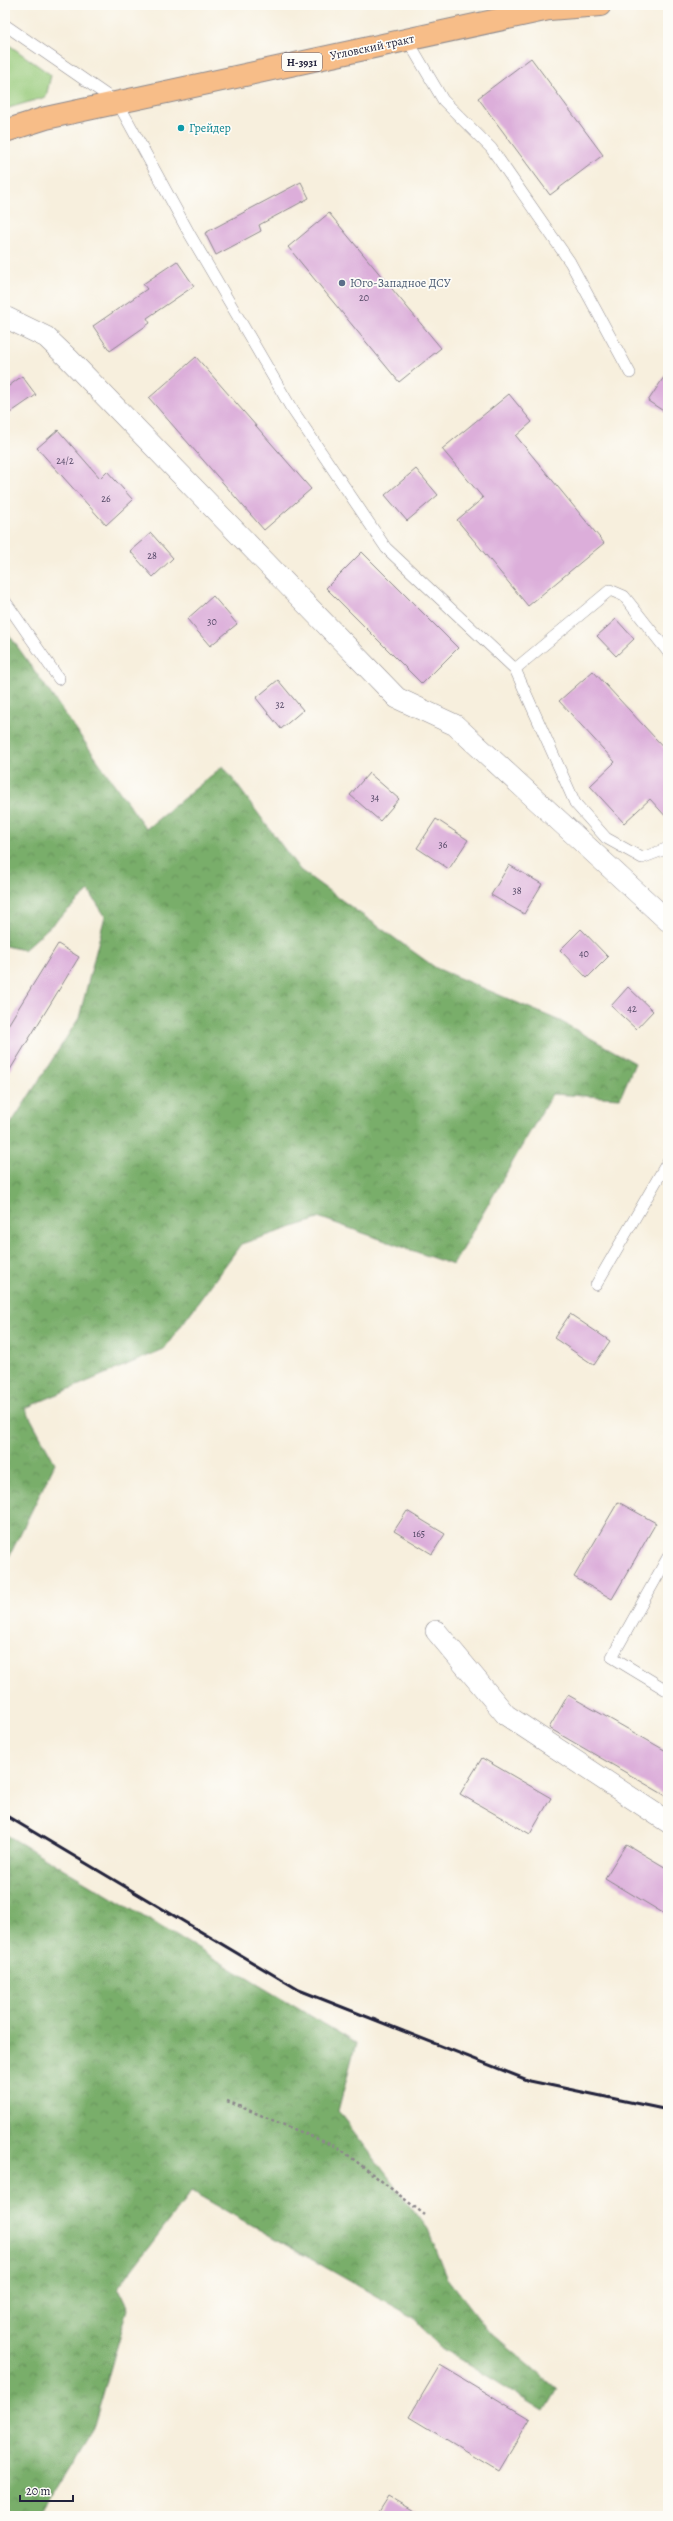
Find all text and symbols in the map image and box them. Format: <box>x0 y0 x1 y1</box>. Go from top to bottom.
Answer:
street label: Угловский тракт <box>328 30 416 64</box>
road number: Н-3931 <box>282 53 322 71</box>
place label: Грейдер <box>189 120 231 136</box>
marker: Грейдер <box>176 123 186 133</box>
place label: Юго-Западное ДСУ <box>350 275 451 291</box>
marker: Юго-Западное ДСУ <box>337 278 347 288</box>
house number: 20 <box>359 291 369 304</box>
house number: 24/2 <box>56 454 74 467</box>
house number: 26 <box>101 492 111 505</box>
house number: 28 <box>147 549 157 562</box>
house number: 30 <box>207 615 217 628</box>
house number: 32 <box>276 698 285 711</box>
house number: 34 <box>371 791 380 804</box>
house number: 36 <box>439 838 448 851</box>
house number: 38 <box>512 884 522 897</box>
house number: 40 <box>579 947 589 960</box>
house number: 42 <box>627 1002 637 1015</box>
house number: 165 <box>413 1527 425 1540</box>
scale bar <box>20 2477 73 2503</box>
text: 20 m <box>26 2483 50 2499</box>

